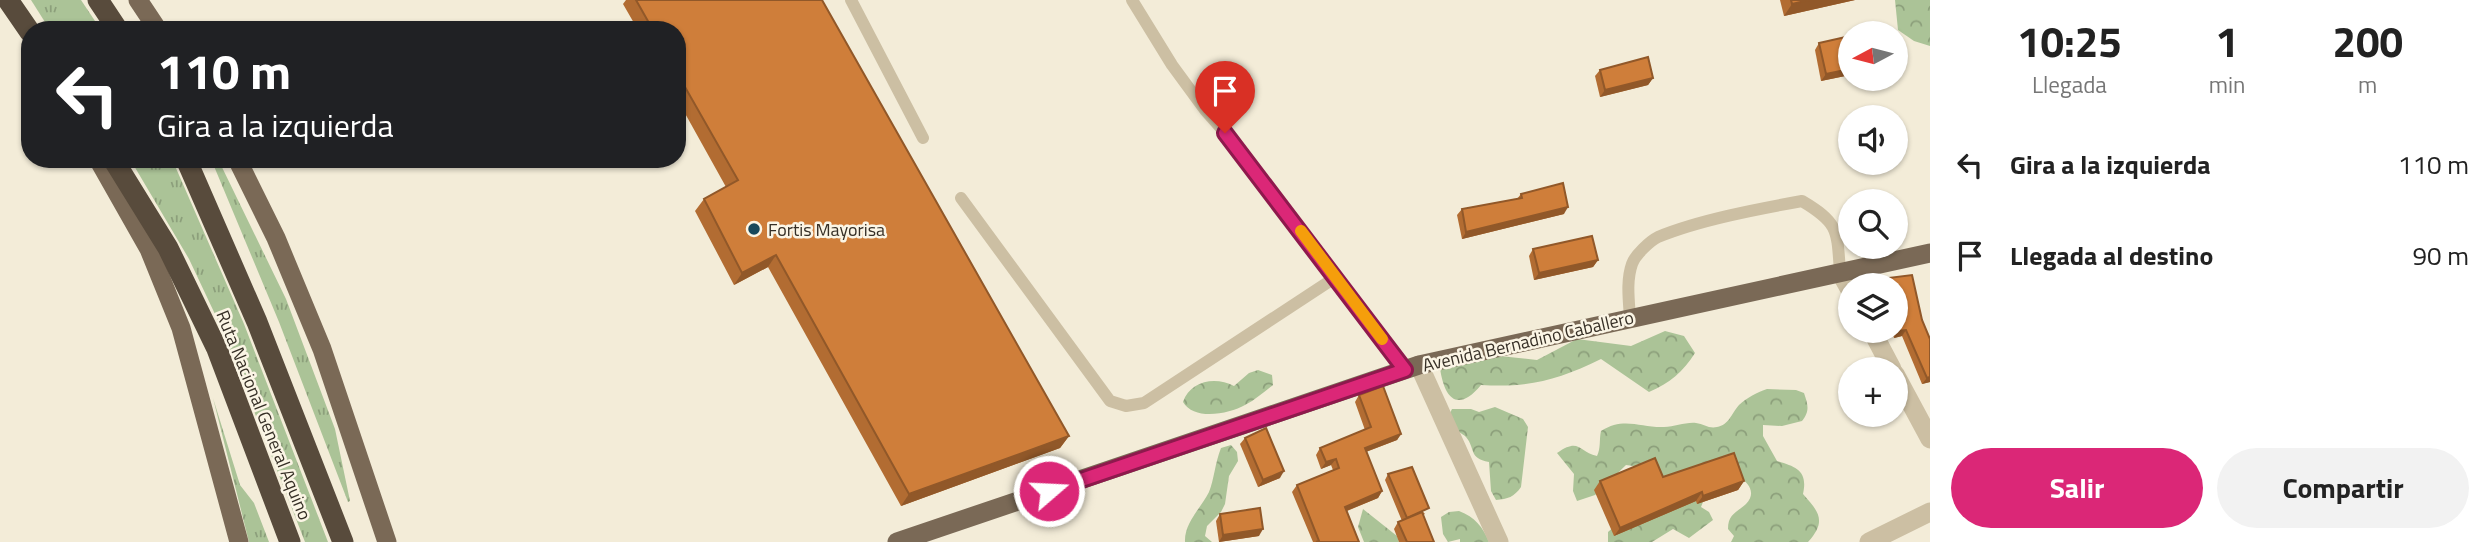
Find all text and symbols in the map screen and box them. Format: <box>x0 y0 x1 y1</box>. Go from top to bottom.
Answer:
text: 10:25 <box>2017 9 2122 73</box>
text: 1 <box>2215 9 2239 73</box>
text: 200 <box>2332 9 2403 73</box>
north arrow <box>1838 21 1908 91</box>
map controls <box>1838 21 1908 427</box>
text: 110 m <box>157 33 291 108</box>
icon: left <box>42 49 133 140</box>
pin <box>1195 61 1255 133</box>
text: Llegada <box>2032 67 2107 102</box>
text: min <box>2209 67 2245 102</box>
text: m <box>2358 67 2377 102</box>
icon: arrive <box>1206 72 1244 110</box>
text: Gira a la izquierda <box>157 101 393 149</box>
button: sound <box>1838 105 1908 175</box>
text: Gira a la izquierda <box>2010 145 2211 184</box>
text: 110 m <box>2398 145 2469 184</box>
icon: left <box>1951 146 1989 184</box>
button: search <box>1838 189 1908 259</box>
place label: Fortis Mayorisa <box>768 216 885 243</box>
marker: Fortis Mayorisa <box>746 221 762 237</box>
text: Llegada al destino <box>2010 236 2213 275</box>
text: 90 m <box>2412 236 2469 275</box>
icon: arrive <box>1951 237 1989 275</box>
button: layers <box>1838 273 1908 343</box>
street label: Avenida Bernadino Caballero <box>1420 304 1636 378</box>
street label: Ruta Nacional General Aquino <box>209 306 319 524</box>
button: + <box>1838 357 1908 427</box>
button: Salir <box>1951 448 2203 528</box>
button: Compartir <box>2217 448 2469 528</box>
position arrow <box>1012 454 1086 528</box>

